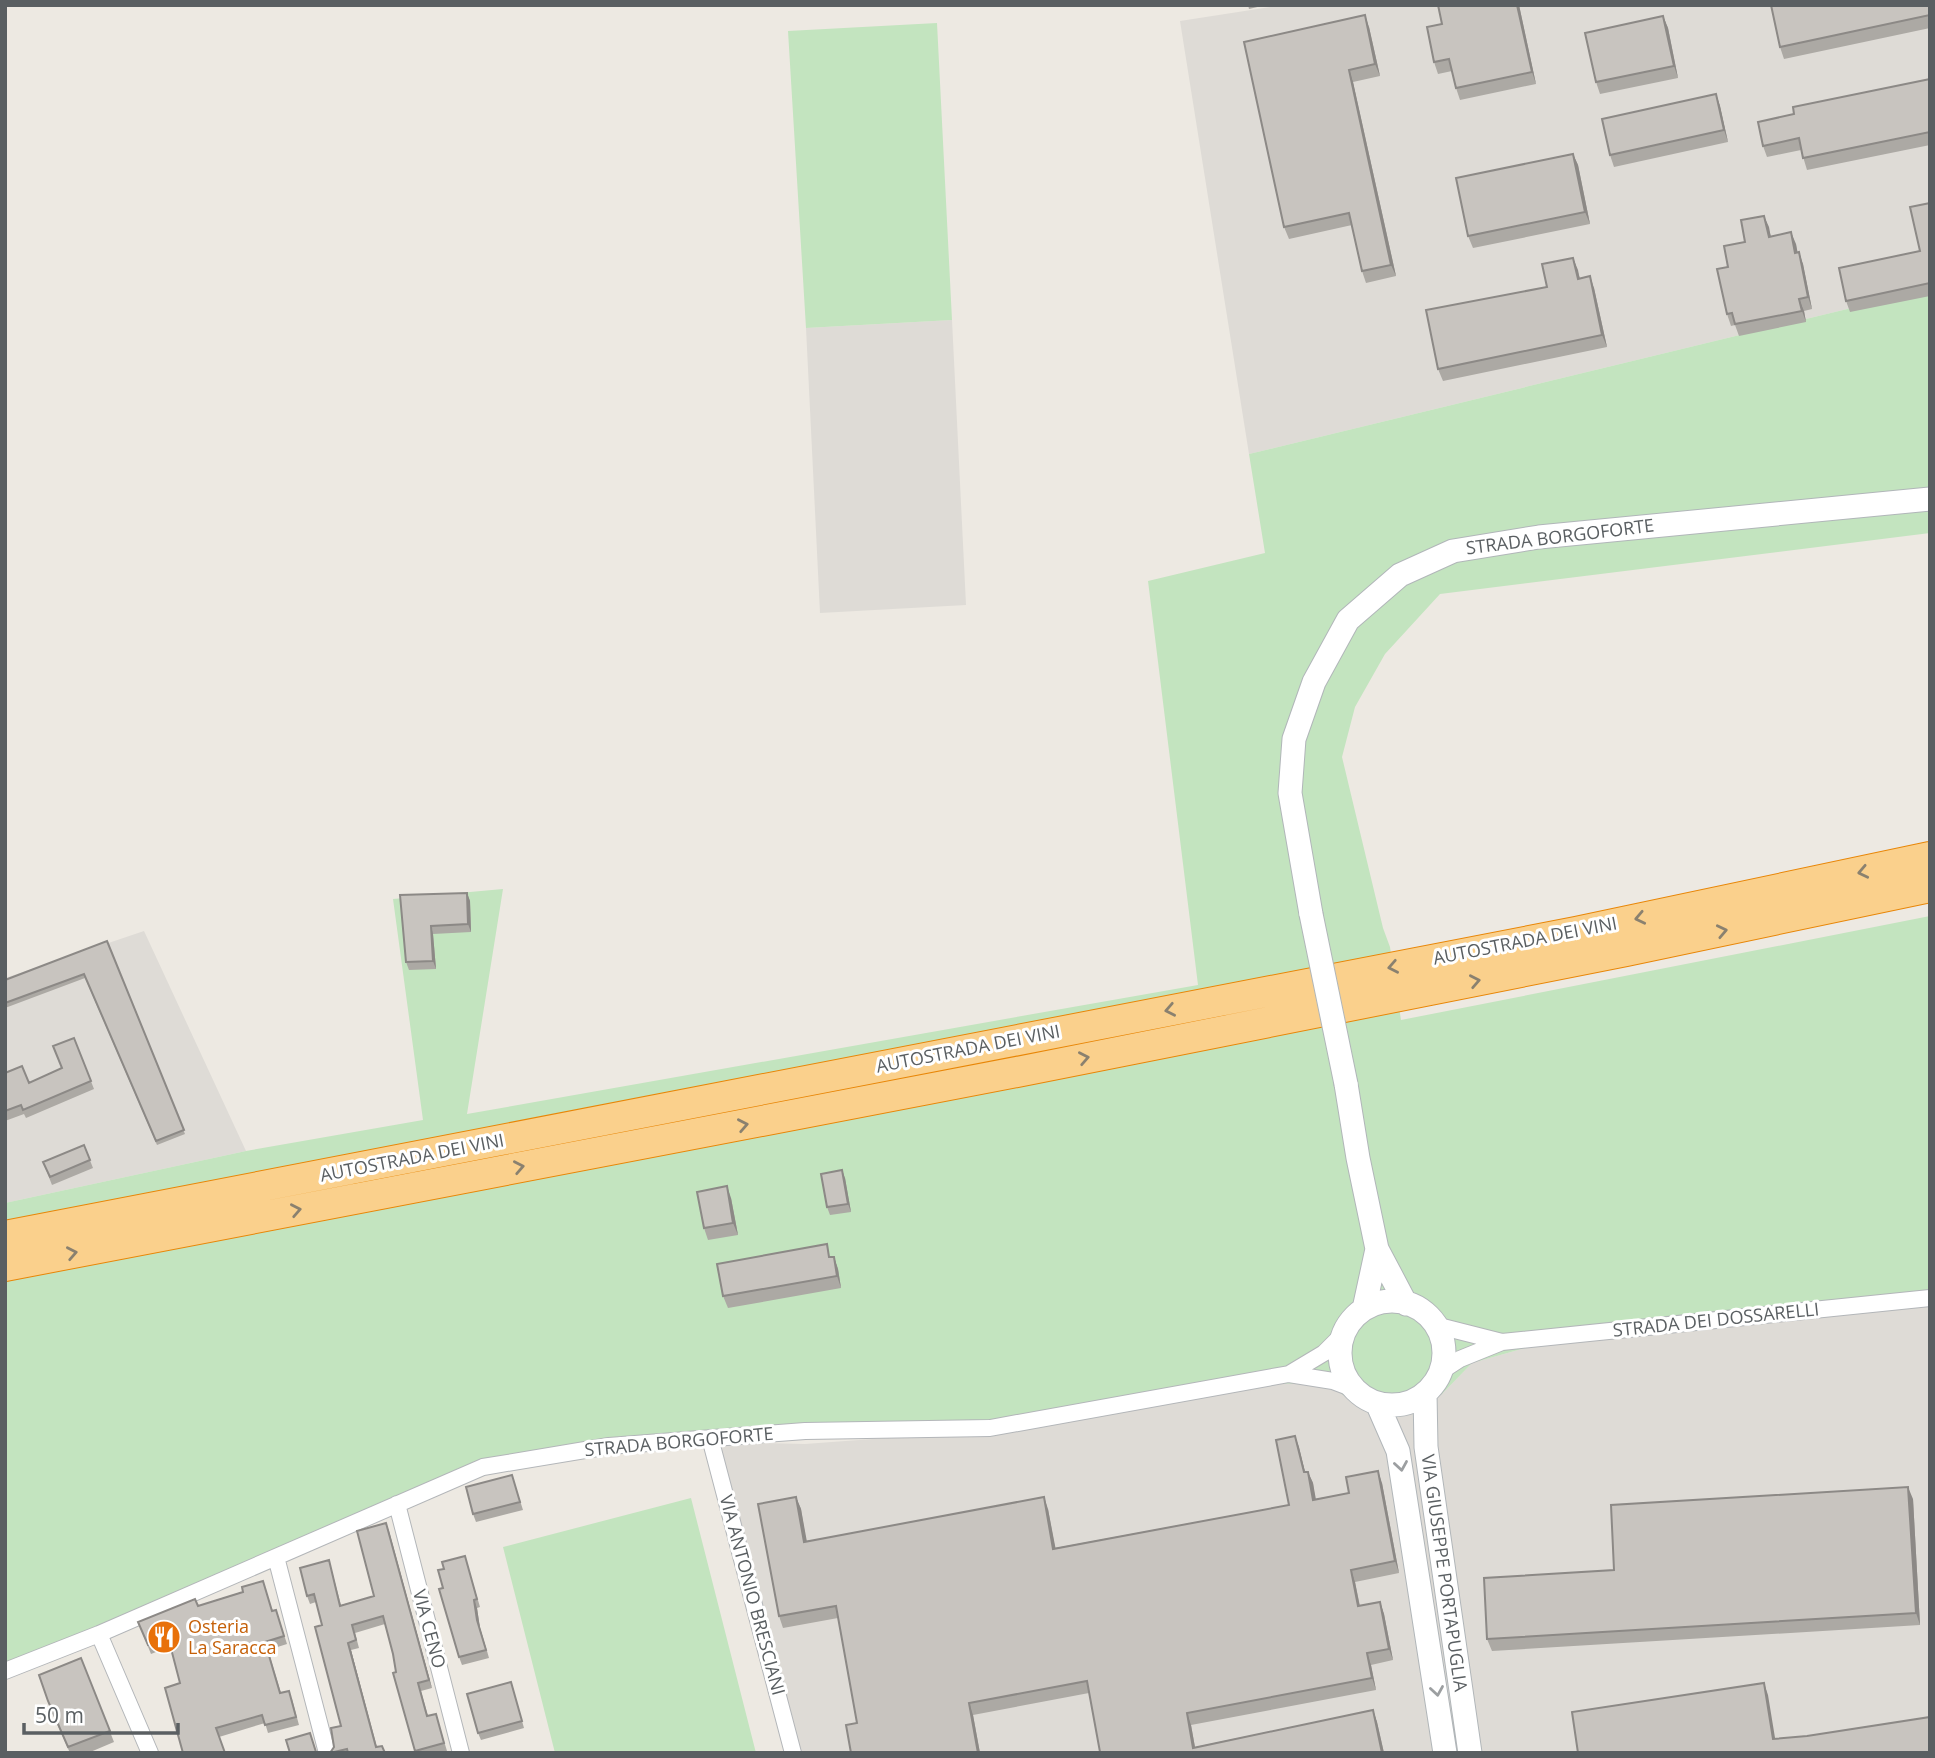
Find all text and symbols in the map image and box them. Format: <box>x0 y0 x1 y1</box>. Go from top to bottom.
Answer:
street label: STRADA BORGOFORTE <box>1464 513 1655 559</box>
one-way arrow <box>1857 863 1869 878</box>
street label: AUTOSTRADA DEI VINI <box>1431 910 1619 970</box>
one-way arrow <box>1634 910 1646 925</box>
one-way arrow <box>1716 925 1728 940</box>
one-way arrow <box>1387 959 1399 974</box>
one-way arrow <box>1469 974 1481 989</box>
one-way arrow <box>1164 1002 1176 1017</box>
street label: AUTOSTRADA DEI VINI <box>874 1018 1062 1078</box>
one-way arrow <box>1078 1052 1090 1067</box>
one-way arrow <box>736 1118 748 1133</box>
street label: AUTOSTRADA DEI VINI <box>318 1127 506 1187</box>
one-way arrow <box>513 1161 525 1176</box>
one-way arrow <box>290 1204 302 1219</box>
one-way arrow <box>66 1247 78 1262</box>
street label: STRADA DEI DOSSARELLI <box>1612 1296 1820 1342</box>
street label: STRADA BORGOFORTE <box>583 1421 774 1461</box>
street label: VIA GIUSEPPE PORTAPUGLIA <box>1416 1453 1474 1694</box>
one-way arrow <box>1393 1461 1408 1472</box>
street label: VIA ANTONIO BRESCIANI <box>715 1492 791 1698</box>
street label: VIA CENO <box>408 1587 452 1671</box>
place label: Osteria La Saracca <box>188 1614 277 1659</box>
restaurant icon: Osteria La Saracca <box>145 1618 183 1656</box>
one-way arrow <box>1429 1685 1444 1697</box>
scale bar <box>24 1692 178 1736</box>
text: 50 m <box>35 1701 84 1729</box>

